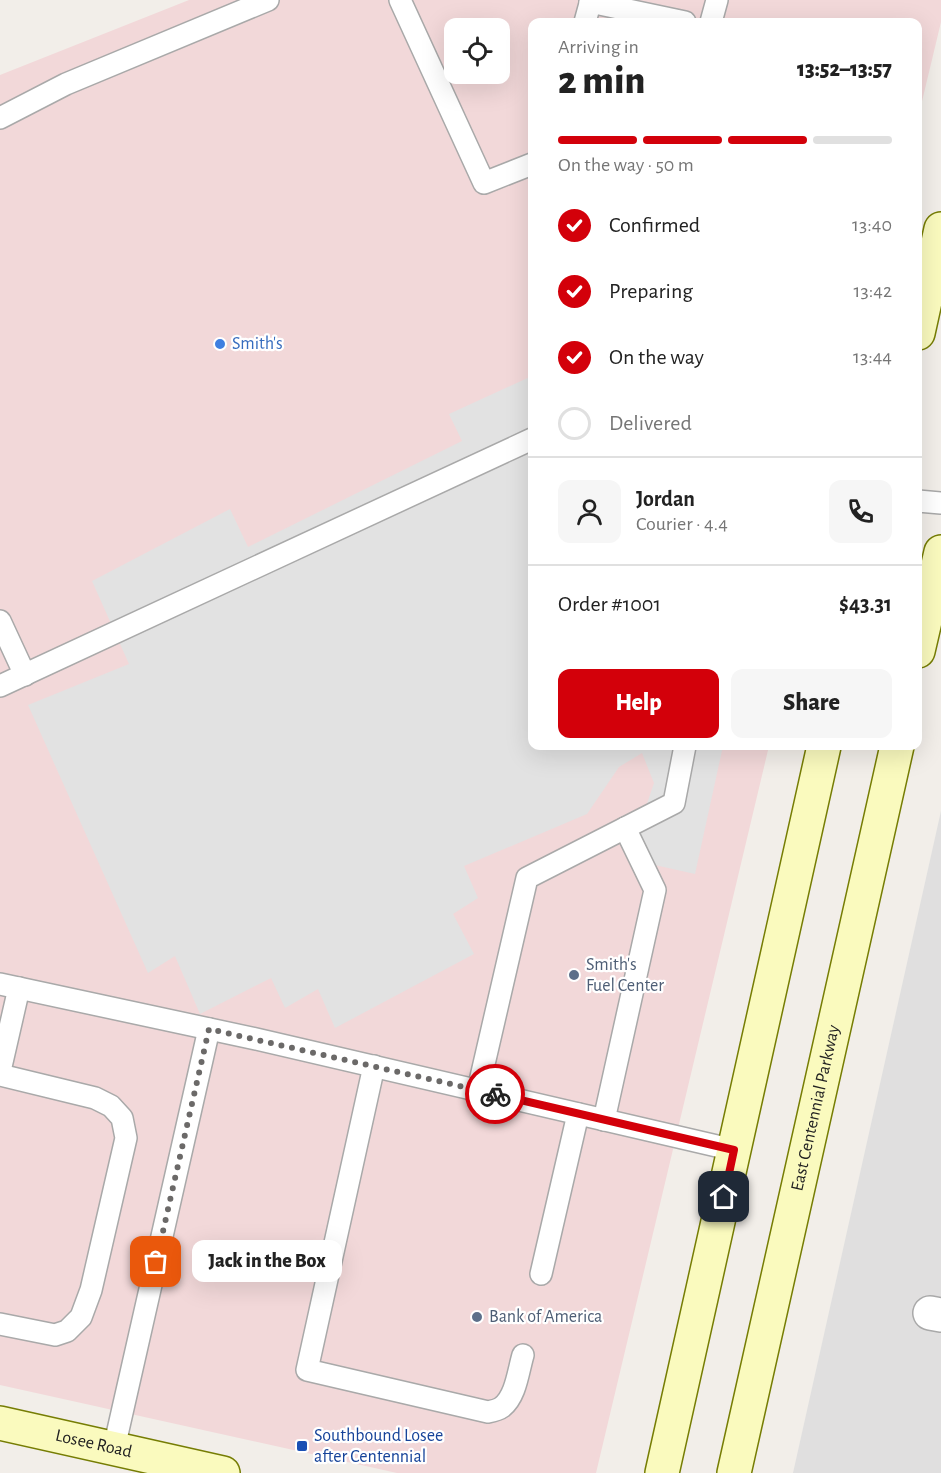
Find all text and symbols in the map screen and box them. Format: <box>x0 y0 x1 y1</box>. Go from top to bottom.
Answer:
map controls <box>444 18 510 84</box>
button: locate <box>444 18 510 84</box>
text: Arriving in <box>558 37 639 57</box>
text: 13:52–13:57 <box>797 58 892 80</box>
text: 2 min <box>558 62 645 101</box>
text: On the way · 50 m <box>558 155 694 175</box>
icon: check <box>558 209 591 242</box>
text: Confirmed <box>609 214 700 236</box>
text: 13:40 <box>852 215 892 235</box>
icon: check <box>558 275 591 308</box>
text: Preparing <box>609 280 693 302</box>
text: 13:42 <box>854 281 892 301</box>
place label: Smith's <box>232 335 283 353</box>
marker: Smith's <box>213 337 227 351</box>
icon: check <box>558 341 591 374</box>
text: On the way <box>609 346 704 368</box>
text: 13:44 <box>853 347 892 367</box>
text: Delivered <box>609 412 692 434</box>
button: person <box>558 480 621 543</box>
button: phone <box>829 480 892 543</box>
text: Jordan <box>636 488 695 510</box>
text: Courier · 4.4 <box>636 514 728 534</box>
text: Order #1001 <box>558 593 661 615</box>
text: $43.31 <box>839 593 892 615</box>
button: Help <box>558 669 719 738</box>
button: Share <box>731 669 892 738</box>
place label: Smith's Fuel Center <box>586 956 664 995</box>
marker: Smith's Fuel Center <box>567 968 581 982</box>
street label: East Centennial Parkway <box>788 1023 843 1193</box>
courier <box>465 1064 525 1124</box>
icon: bike <box>479 1078 512 1111</box>
pin <box>698 1171 749 1222</box>
icon: home <box>707 1180 740 1213</box>
pin <box>130 1236 181 1287</box>
callout: Jack in the Box <box>192 1241 342 1283</box>
icon: bag <box>139 1245 172 1278</box>
text: Jack in the Box <box>208 1251 326 1271</box>
place label: Bank of America <box>489 1308 602 1326</box>
marker: Bank of America <box>470 1310 484 1324</box>
street label: Losee Road <box>54 1427 134 1461</box>
place label: Southbound Losee after Centennial <box>314 1427 443 1466</box>
marker: Southbound Losee after Centennial <box>295 1439 309 1453</box>

